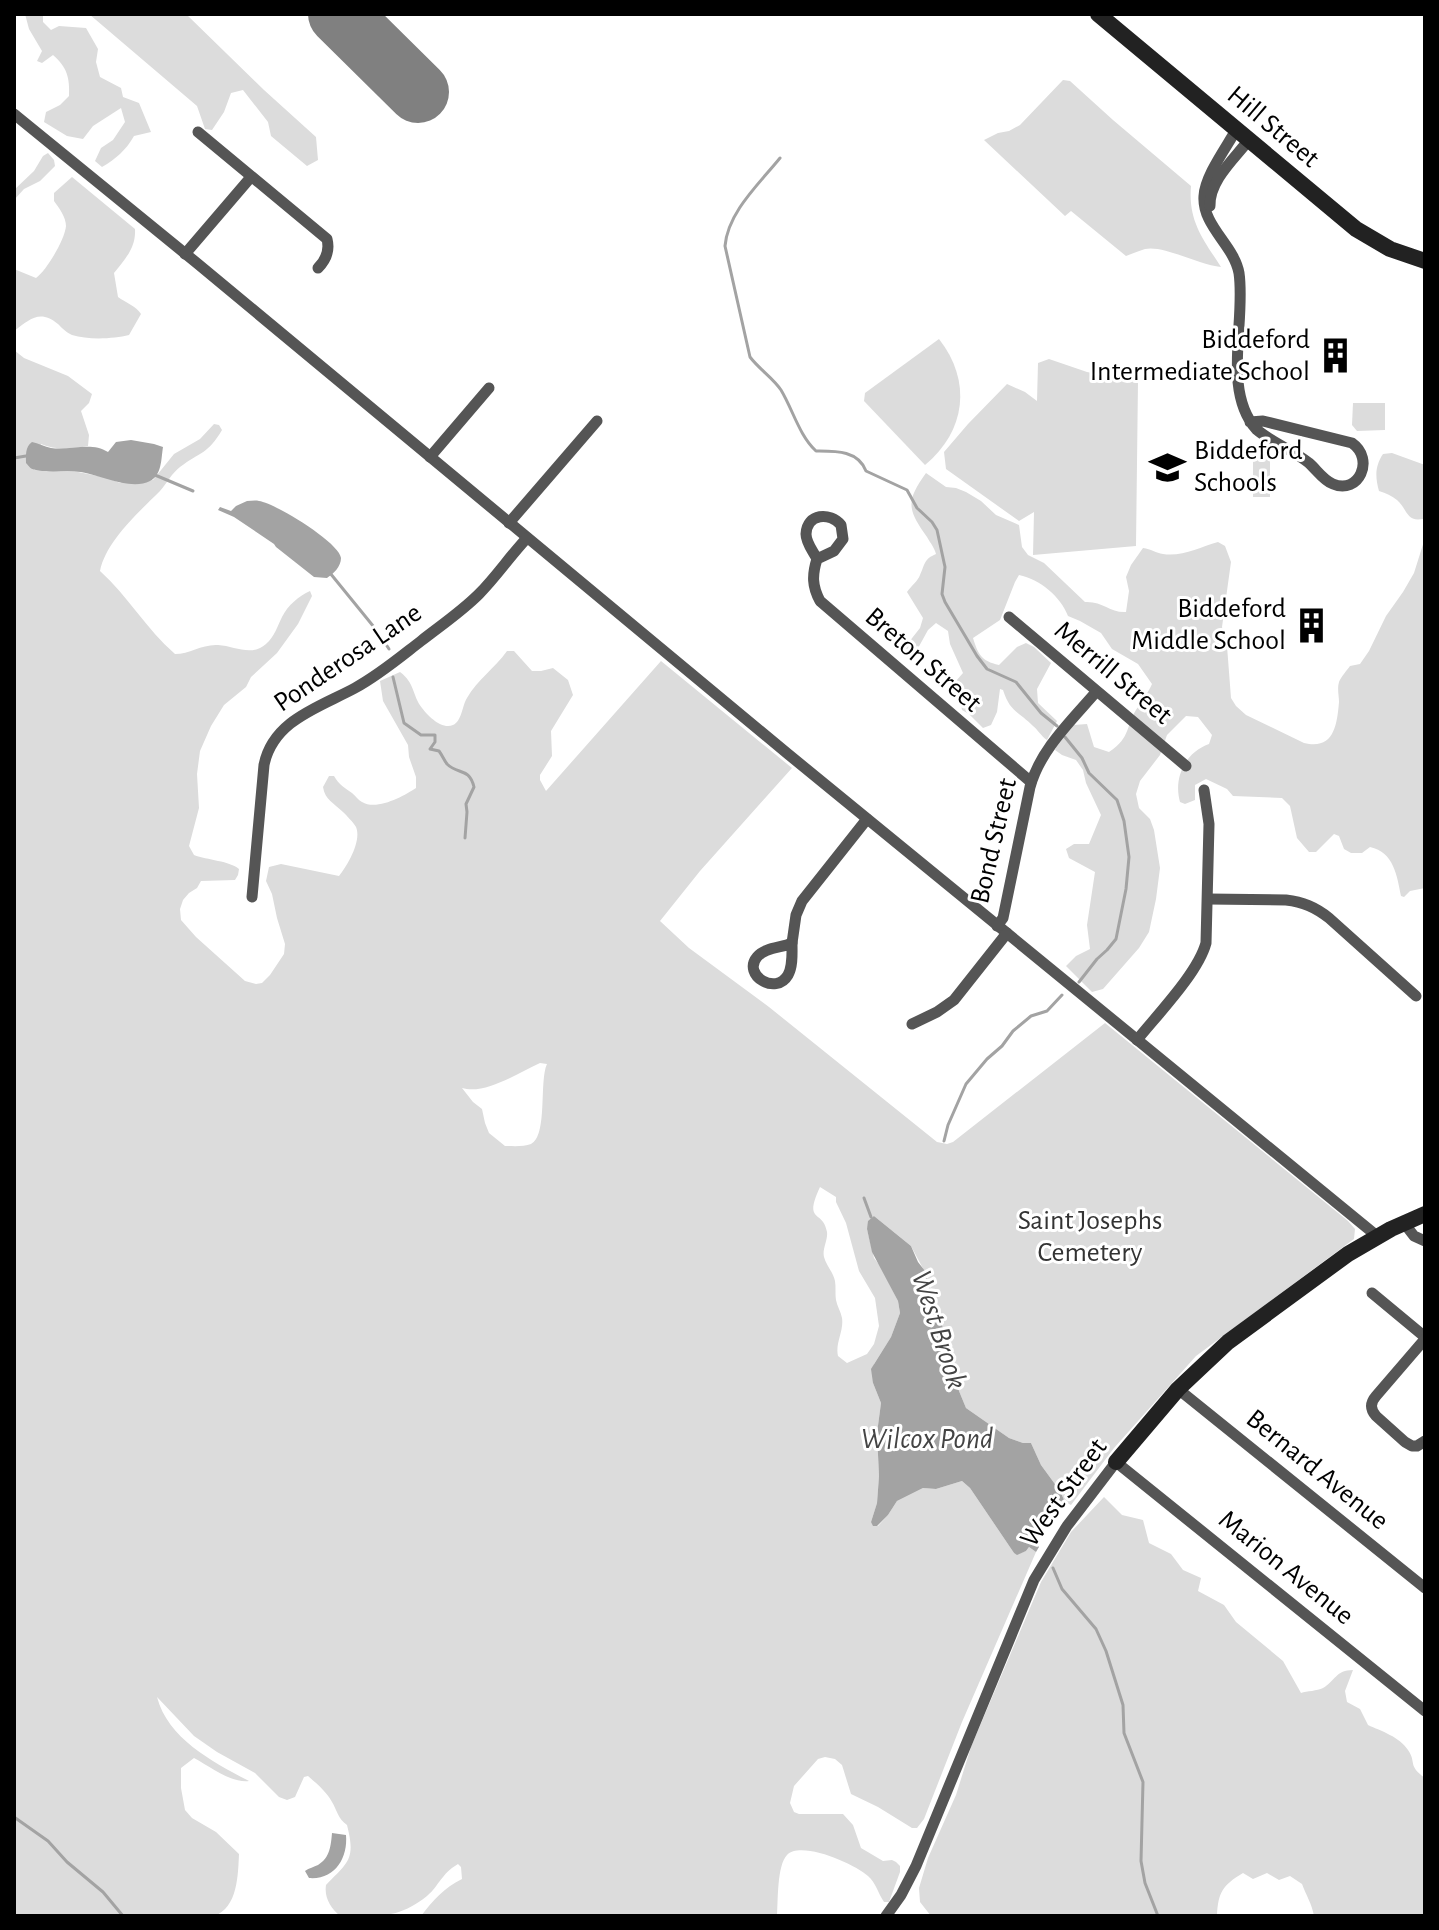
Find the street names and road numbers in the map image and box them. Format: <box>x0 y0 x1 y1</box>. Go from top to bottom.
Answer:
street label: Hill Street <box>1222 81 1324 173</box>
street label: Ponderosa Lane <box>269 599 427 717</box>
street label: Breton Street <box>860 602 986 718</box>
street label: Merrill Street <box>1049 616 1177 730</box>
street label: Bond Street <box>966 776 1022 906</box>
street label: Bernard Avenue <box>1241 1405 1393 1535</box>
street label: West Street <box>1015 1434 1113 1552</box>
street label: Marion Avenue <box>1213 1505 1359 1631</box>

